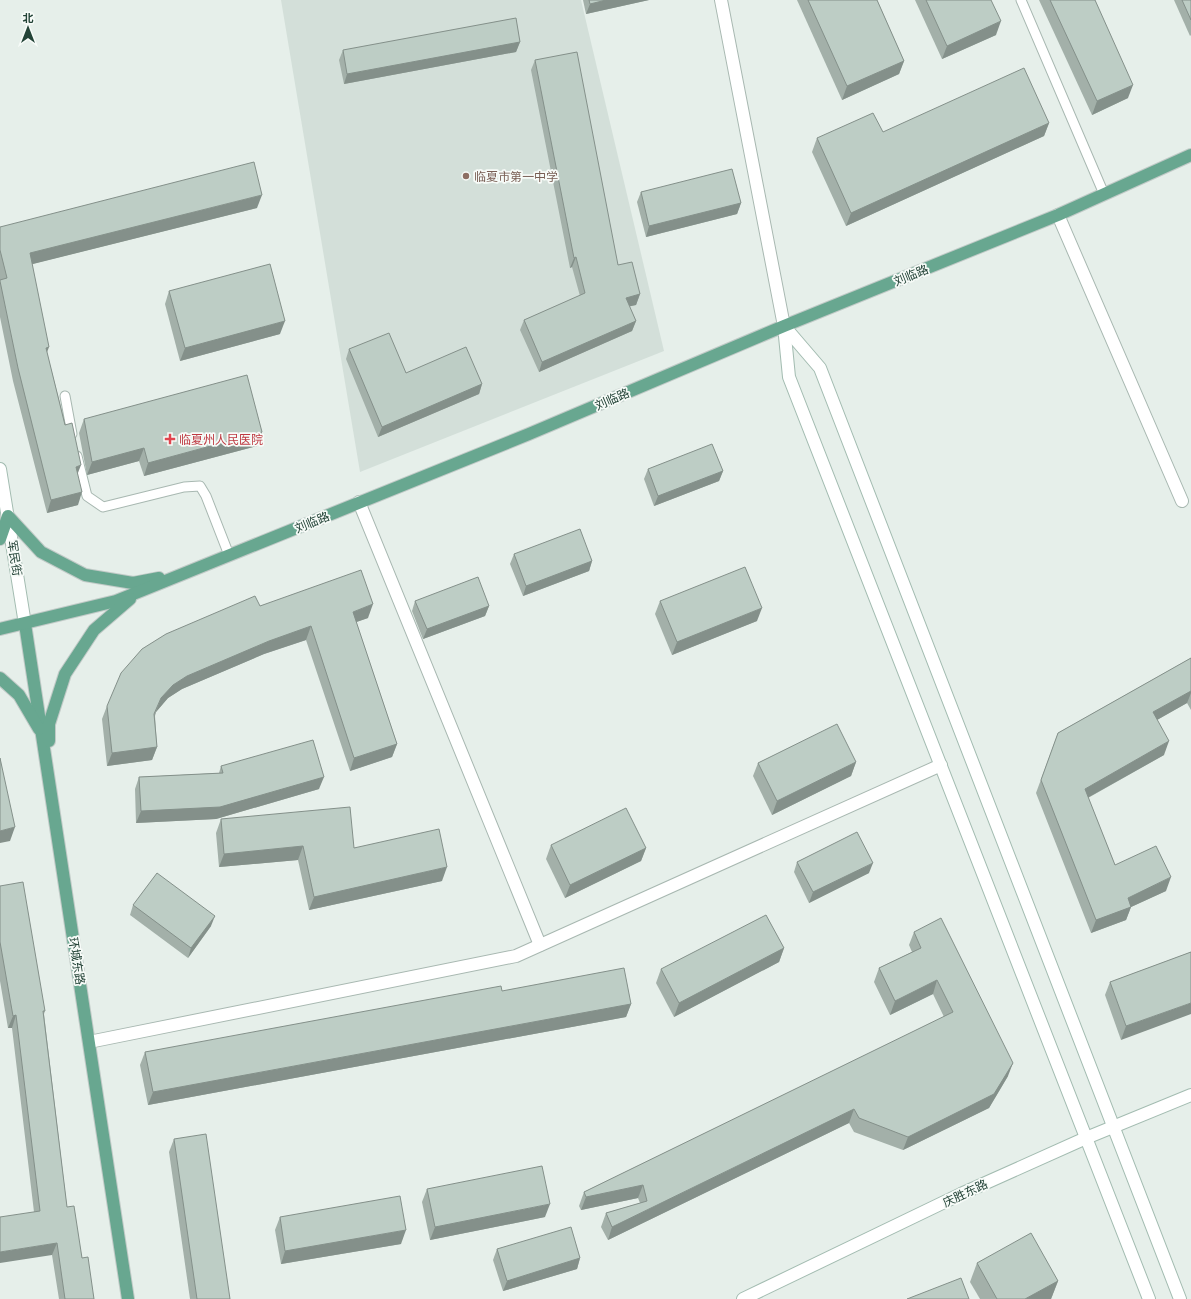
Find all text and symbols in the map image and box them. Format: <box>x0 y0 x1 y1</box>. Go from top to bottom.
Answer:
north arrow <box>8 8 48 48</box>
text: 北 <box>23 11 34 25</box>
place label: 临夏市第一中学 <box>474 169 558 184</box>
marker: 临夏市第一中学 <box>461 171 471 181</box>
street label: 刘临路 <box>891 261 931 289</box>
street label: 刘临路 <box>592 385 632 413</box>
place label: 临夏州人民医院 <box>179 432 263 447</box>
marker: 临夏州人民医院 <box>164 433 176 445</box>
street label: 刘临路 <box>292 508 332 536</box>
street label: 军民街 <box>5 539 25 577</box>
street label: 环城东路 <box>66 936 88 986</box>
street label: 庆胜东路 <box>940 1176 990 1210</box>

